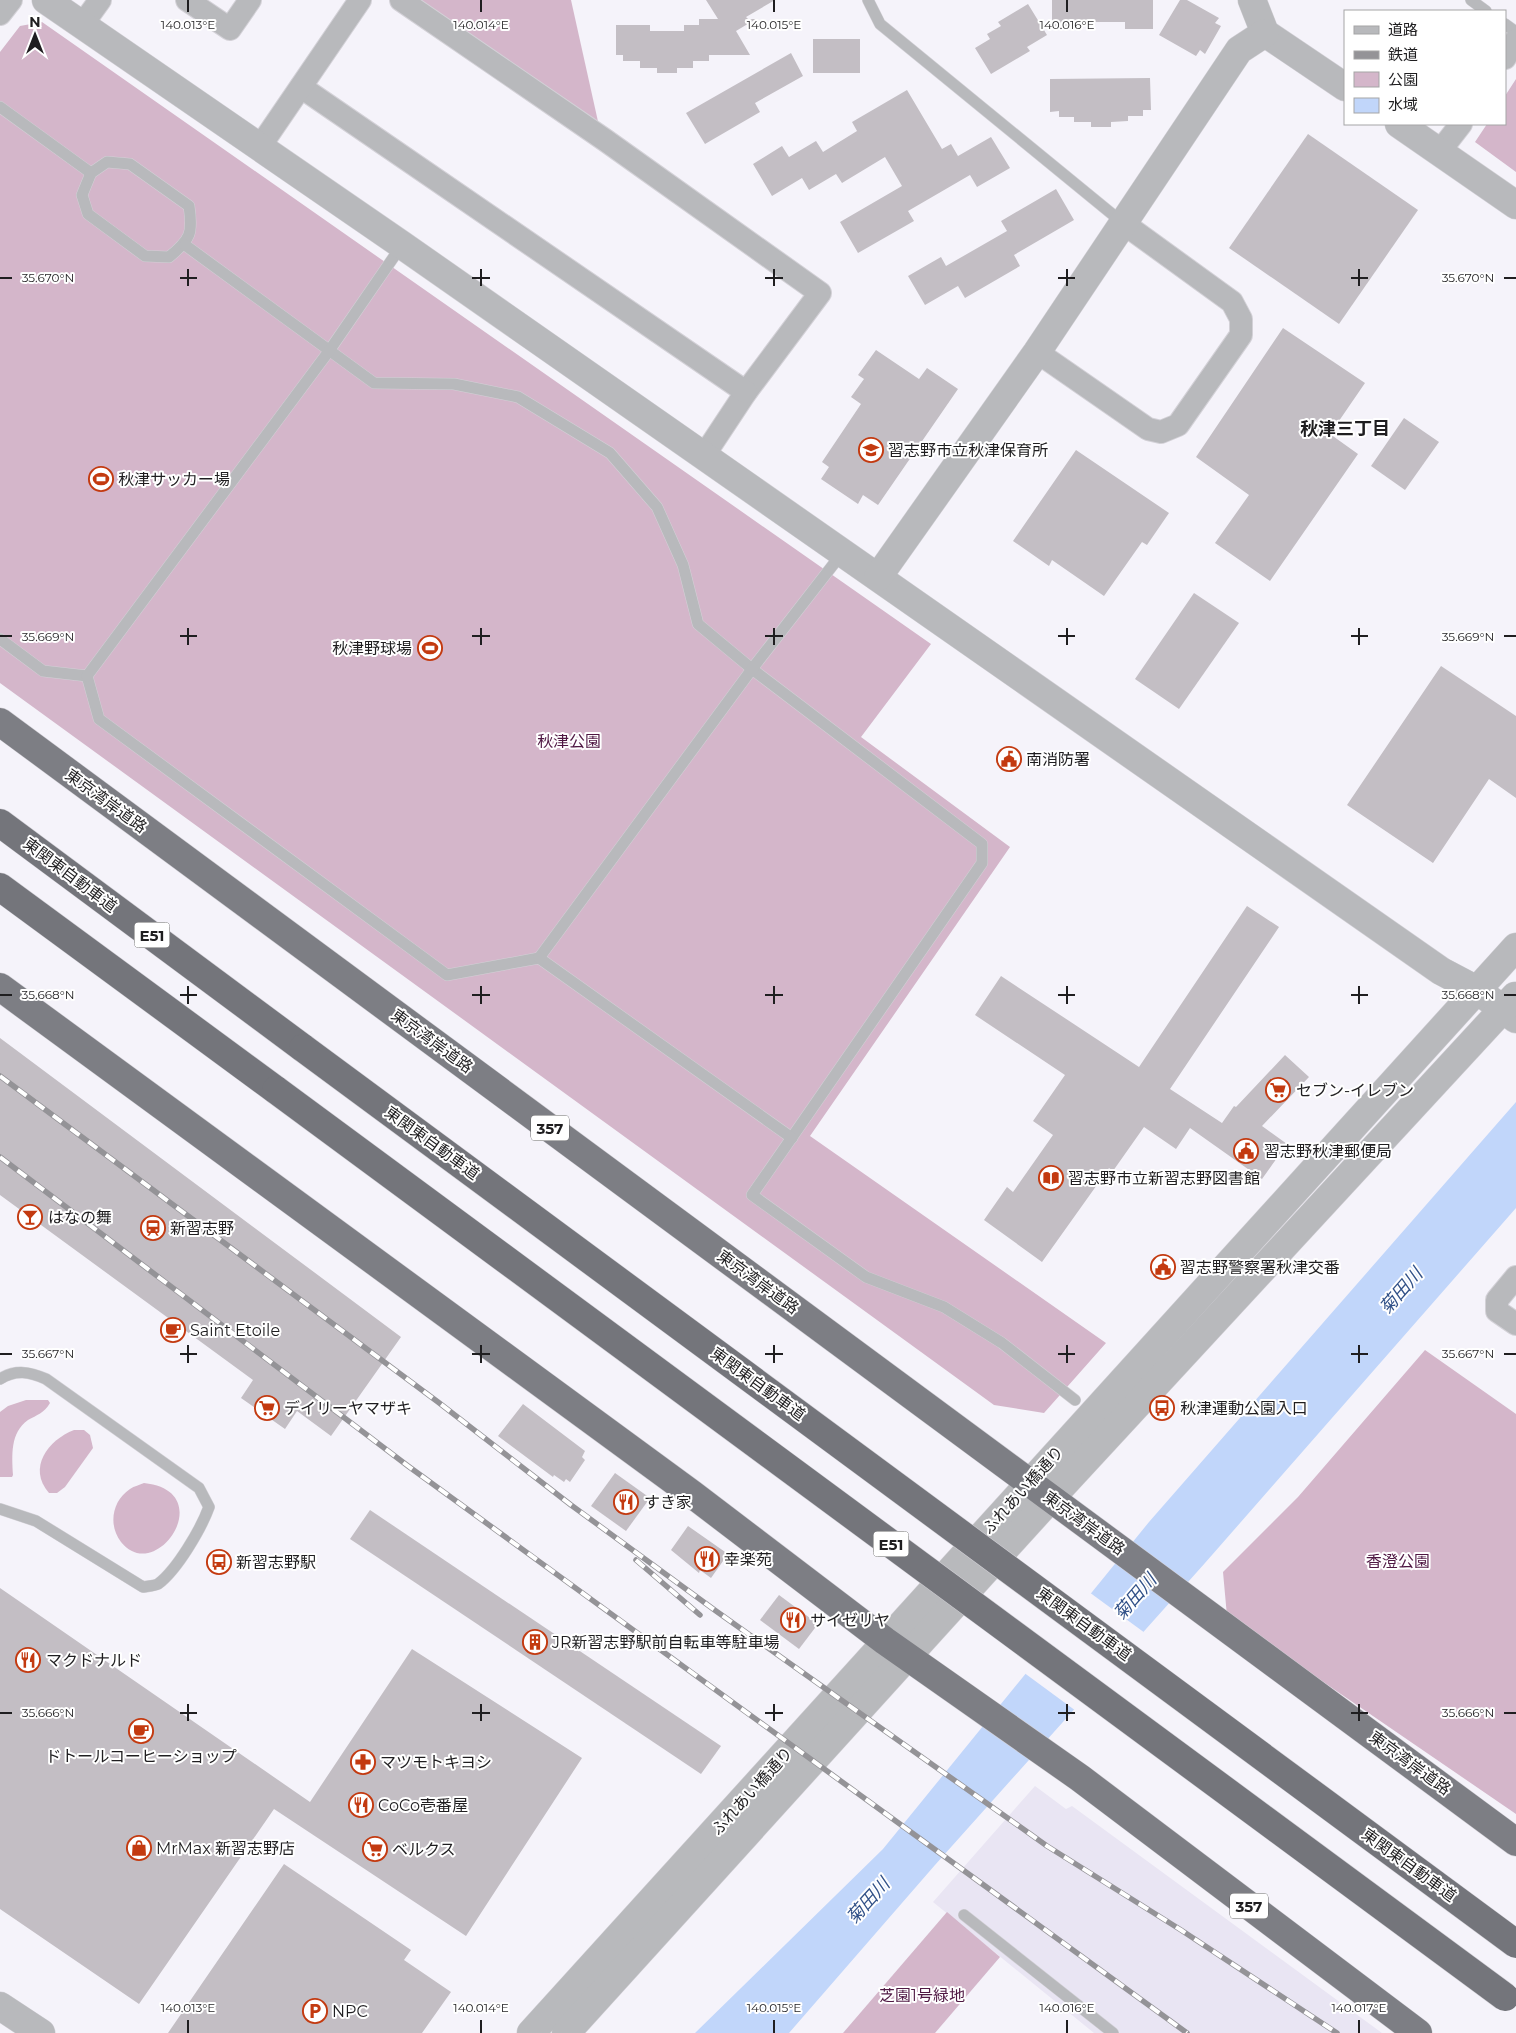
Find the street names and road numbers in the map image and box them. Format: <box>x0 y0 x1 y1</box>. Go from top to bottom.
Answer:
street label: 東京湾岸道路 <box>62 765 150 837</box>
street label: 東関東自動車道 <box>20 834 120 916</box>
road number: E51 <box>134 922 170 948</box>
street label: 東京湾岸道路 <box>388 1005 476 1077</box>
street label: 東関東自動車道 <box>381 1102 483 1184</box>
road number: 357 <box>531 1116 569 1140</box>
street label: 東京湾岸道路 <box>714 1246 802 1318</box>
street label: 東関東自動車道 <box>707 1343 809 1425</box>
street label: ふれあい橋通り <box>978 1442 1068 1538</box>
street label: 東京湾岸道路 <box>1040 1487 1128 1559</box>
road number: E51 <box>874 1532 908 1556</box>
street label: 東関東自動車道 <box>1033 1583 1135 1665</box>
street label: 東京湾岸道路 <box>1366 1727 1454 1799</box>
street label: ふれあい橋通り <box>707 1743 797 1839</box>
street label: 東関東自動車道 <box>1358 1824 1460 1906</box>
road number: 357 <box>1230 1894 1268 1918</box>

